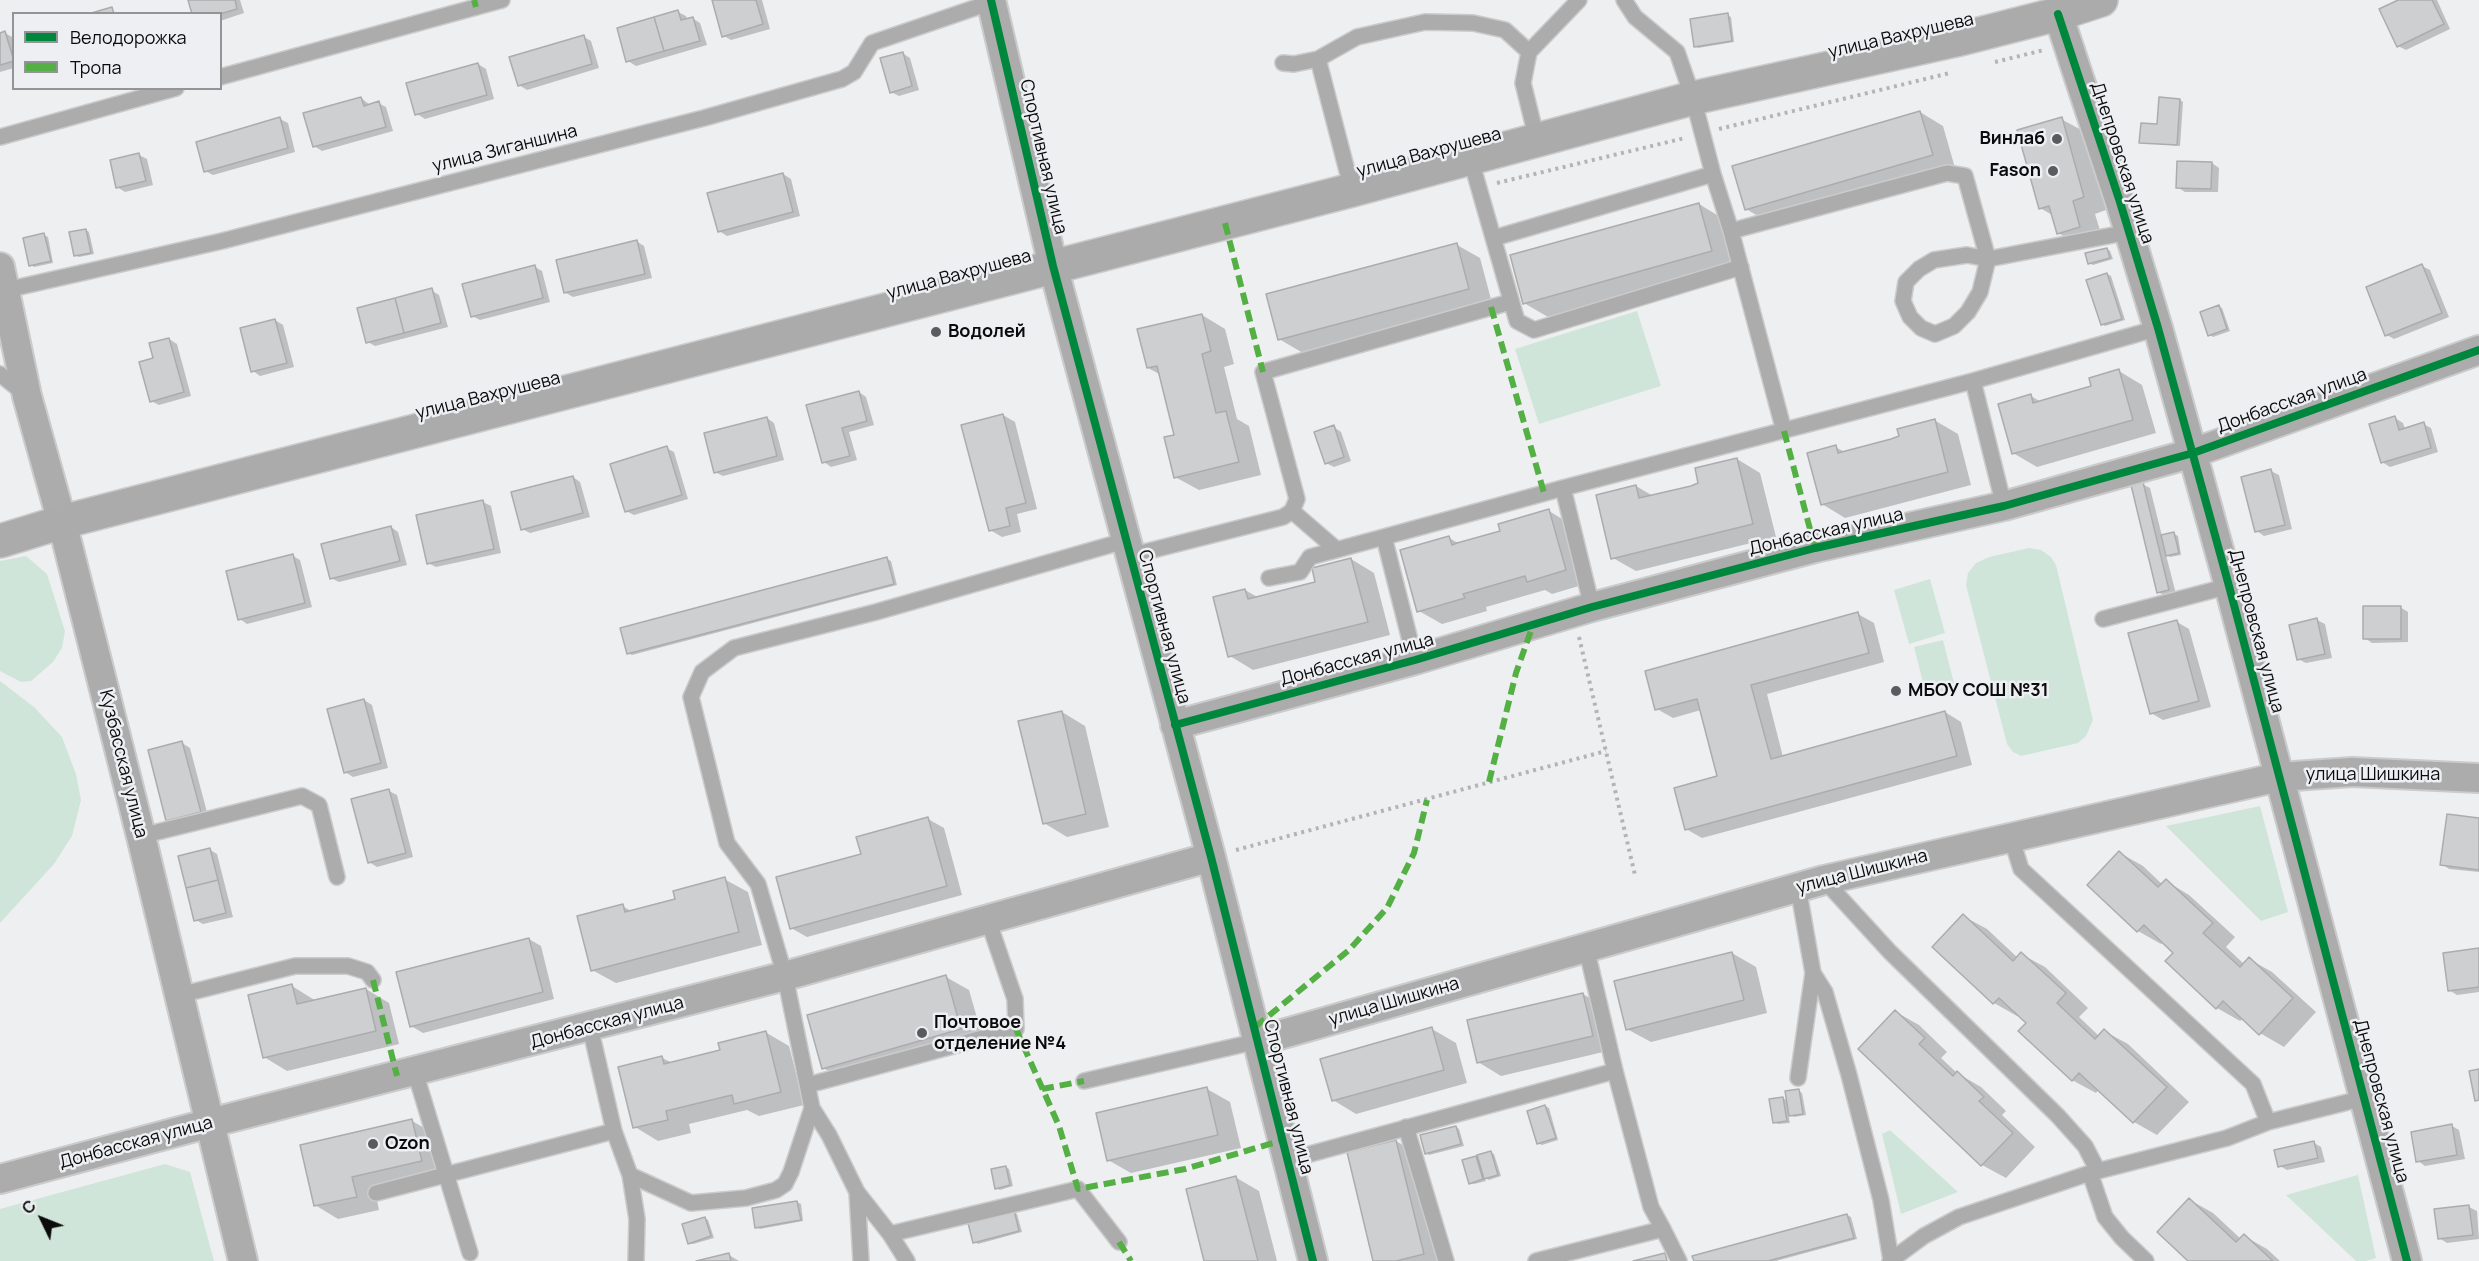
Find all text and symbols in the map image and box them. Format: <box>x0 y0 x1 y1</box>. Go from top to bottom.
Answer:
street label: улица Вахрушева <box>1826 9 1976 63</box>
legend <box>12 12 222 90</box>
text: Велодорожка <box>70 25 187 49</box>
text: Тропа <box>70 55 121 79</box>
street label: Спортивная улица <box>1015 77 1071 237</box>
street label: Днепровская улица <box>2086 79 2158 247</box>
street label: улица Зиганшина <box>430 121 580 177</box>
street label: улица Вахрушева <box>1354 123 1504 183</box>
place label: Винлаб <box>1979 128 2045 150</box>
marker: Винлаб <box>2050 132 2064 146</box>
place label: Fason <box>1989 160 2041 182</box>
marker: Fason <box>2046 164 2060 178</box>
street label: улица Вахрушева <box>884 245 1034 305</box>
place label: Водолей <box>948 321 1026 343</box>
marker: Водолей <box>929 325 943 339</box>
street label: Донбасская улица <box>2214 364 2370 438</box>
street label: улица Вахрушева <box>413 368 563 424</box>
street label: Донбасская улица <box>1747 504 1905 560</box>
street label: Днепровская улица <box>2224 547 2288 715</box>
street label: Спортивная улица <box>1133 548 1195 706</box>
street label: Донбасская улица <box>1278 629 1436 691</box>
place label: МБОУ СОШ №31 <box>1908 680 2049 702</box>
marker: МБОУ СОШ №31 <box>1889 684 1903 698</box>
street label: Кузбасская улица <box>94 688 152 840</box>
street label: улица Шишкина <box>2306 764 2440 786</box>
street label: улица Шишкина <box>1794 845 1930 899</box>
street label: улица Шишкина <box>1326 973 1462 1031</box>
street label: Донбасская улица <box>528 992 686 1054</box>
place label: Почтовое отделение №4 <box>934 1012 1066 1054</box>
street label: Днепровская улица <box>2349 1017 2413 1185</box>
street label: Спортивная улица <box>1258 1018 1318 1176</box>
marker: Почтовое отделение №4 <box>915 1026 929 1040</box>
street label: Донбасская улица <box>57 1112 215 1174</box>
place label: Ozon <box>385 1133 430 1155</box>
marker: Ozon <box>366 1137 380 1151</box>
north arrow <box>12 1189 72 1249</box>
text: С <box>17 1195 41 1219</box>

